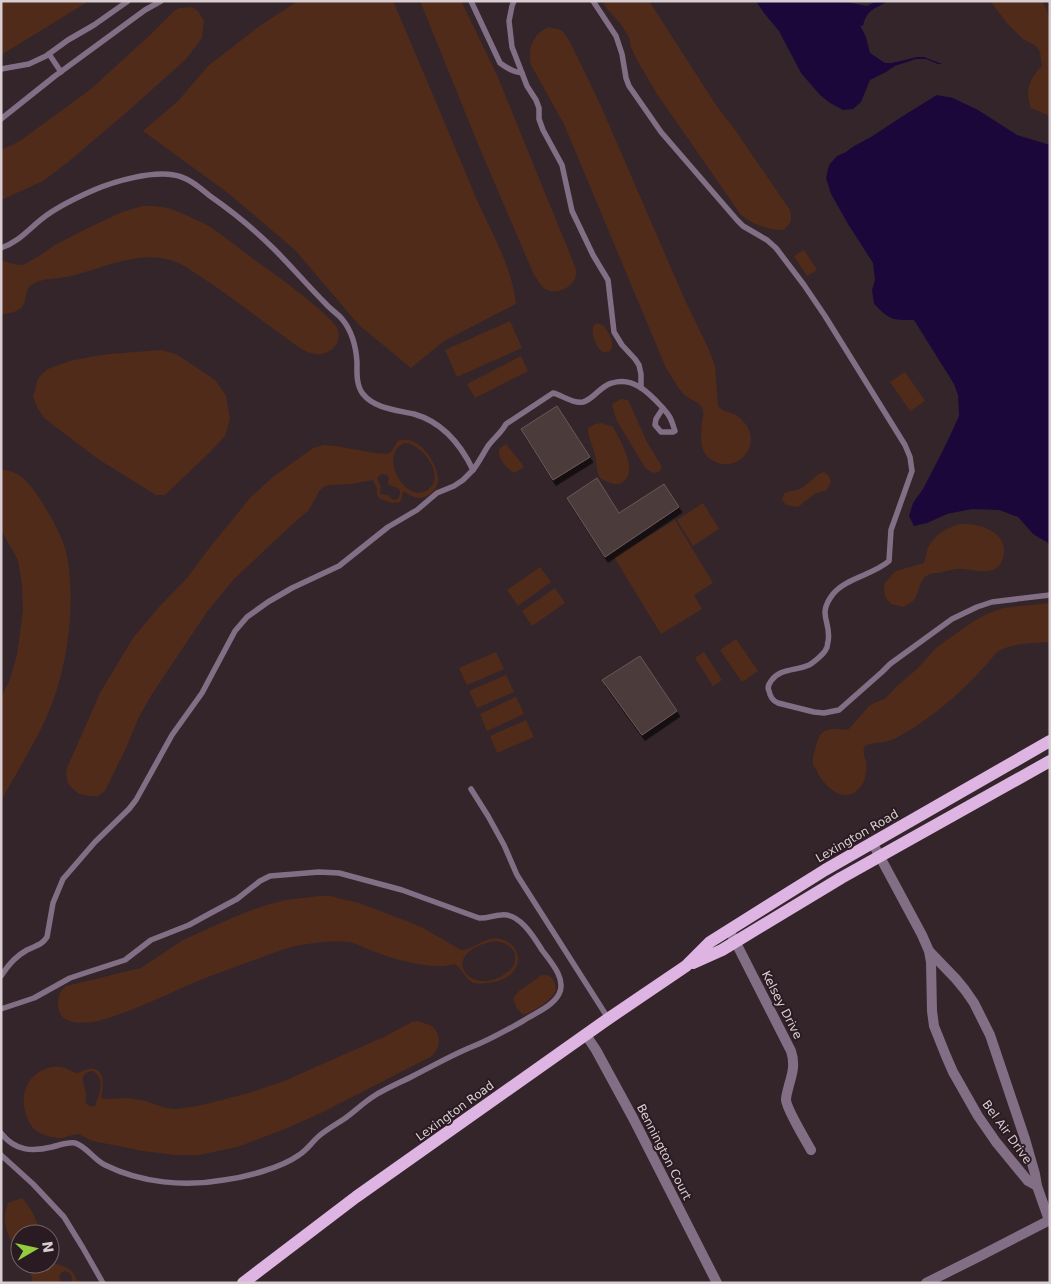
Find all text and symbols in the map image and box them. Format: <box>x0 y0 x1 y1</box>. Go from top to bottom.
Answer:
street label: Lexington Road <box>813 807 901 865</box>
street label: Kelsey Drive <box>759 969 805 1041</box>
street label: Lexington Road <box>413 1078 497 1144</box>
street label: Bel Air Drive <box>979 1098 1035 1166</box>
street label: Bennington Court <box>634 1102 694 1203</box>
north arrow <box>10 1224 60 1274</box>
text: N <box>39 1240 57 1254</box>

